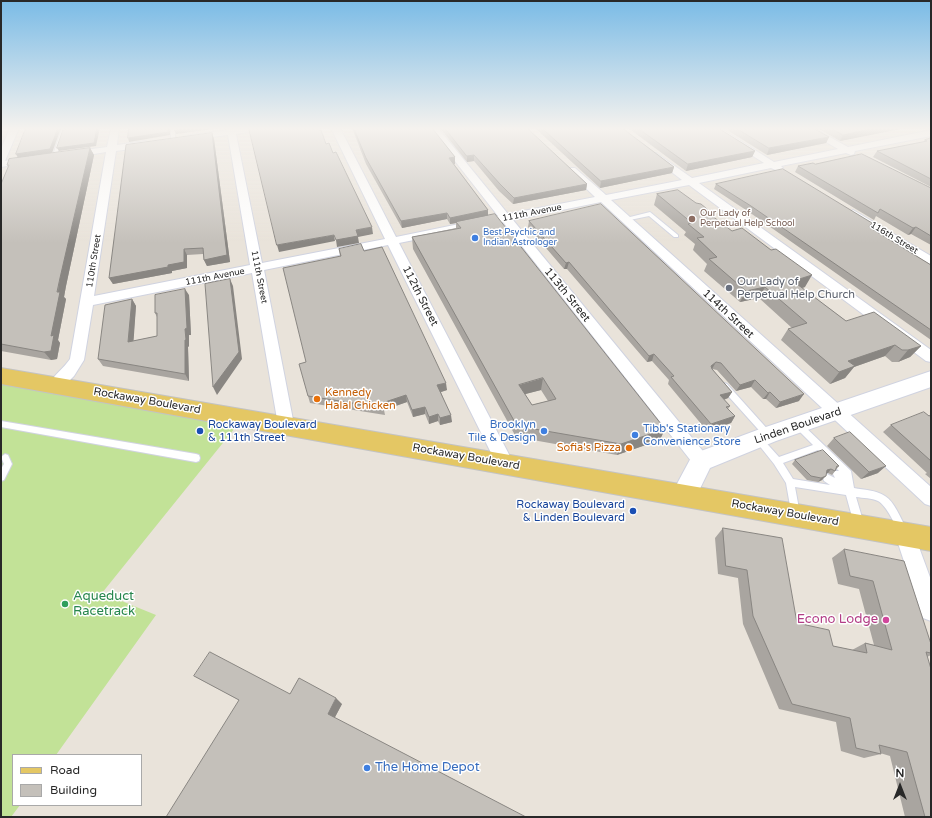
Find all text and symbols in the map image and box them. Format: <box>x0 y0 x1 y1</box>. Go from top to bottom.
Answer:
street label: 111th Avenue <box>501 202 563 224</box>
place label: Our Lady of Perpetual Help School <box>700 209 795 230</box>
marker: Our Lady of Perpetual Help School <box>687 214 697 224</box>
street label: 116th Street <box>868 219 920 257</box>
place label: Best Psychic and Indian Astrologer <box>483 228 557 249</box>
marker: Best Psychic and Indian Astrologer <box>470 233 480 243</box>
street label: 110th Street <box>84 234 104 288</box>
street label: 111th Street <box>249 249 269 305</box>
street label: 112th Street <box>399 264 441 328</box>
street label: 113th Street <box>541 265 593 325</box>
street label: 111th Avenue <box>184 266 246 288</box>
place label: Our Lady of Perpetual Help Church <box>737 275 855 301</box>
marker: Our Lady of Perpetual Help Church <box>724 283 734 293</box>
street label: 114th Street <box>699 287 757 341</box>
street label: Rockaway Boulevard <box>92 385 202 417</box>
place label: Kennedy Halal Chicken <box>325 386 396 412</box>
marker: Kennedy Halal Chicken <box>312 394 322 404</box>
street label: Linden Boulevard <box>753 405 843 447</box>
place label: Rockaway Boulevard & 111th Street <box>208 418 317 444</box>
place label: Brooklyn Tile & Design <box>468 418 536 444</box>
place label: Tibb's Stationary Convenience Store <box>643 422 741 448</box>
marker: Rockaway Boulevard & 111th Street <box>195 426 205 436</box>
marker: Brooklyn Tile & Design <box>539 426 549 436</box>
marker: Tibb's Stationary Convenience Store <box>630 430 640 440</box>
street label: Rockaway Boulevard <box>411 441 521 473</box>
place label: Sofia's Pizza <box>557 441 621 455</box>
marker: Sofia's Pizza <box>624 443 634 453</box>
street label: Rockaway Boulevard <box>730 497 840 529</box>
place label: Rockaway Boulevard & Linden Boulevard <box>516 498 625 524</box>
marker: Rockaway Boulevard & Linden Boulevard <box>628 506 638 516</box>
place label: Aqueduct Racetrack <box>73 589 135 620</box>
marker: Aqueduct Racetrack <box>60 599 70 609</box>
place label: Econo Lodge <box>797 612 878 628</box>
marker: Econo Lodge <box>881 615 891 625</box>
legend <box>12 754 142 806</box>
place label: The Home Depot <box>375 760 480 776</box>
text: Road <box>50 763 80 777</box>
marker: The Home Depot <box>362 763 372 773</box>
north arrow <box>880 766 920 806</box>
text: N <box>896 767 904 780</box>
text: Building <box>50 783 97 797</box>

